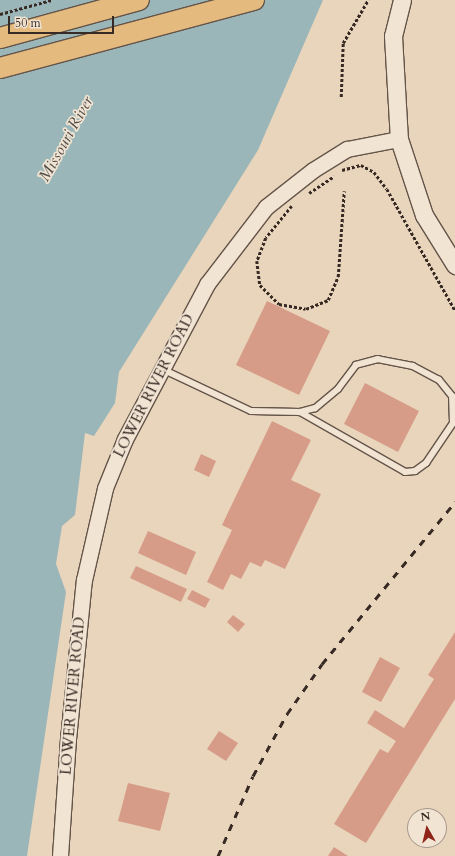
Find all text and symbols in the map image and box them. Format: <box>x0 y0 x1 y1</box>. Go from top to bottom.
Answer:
scale bar <box>10 8 116 34</box>
text: 50 m <box>15 15 41 31</box>
water label: Missouri River <box>35 93 97 185</box>
street label: LOWER RIVER ROAD <box>110 311 198 461</box>
street label: LOWER RIVER ROAD <box>57 616 89 776</box>
north arrow <box>407 808 447 848</box>
text: N <box>420 809 431 825</box>

